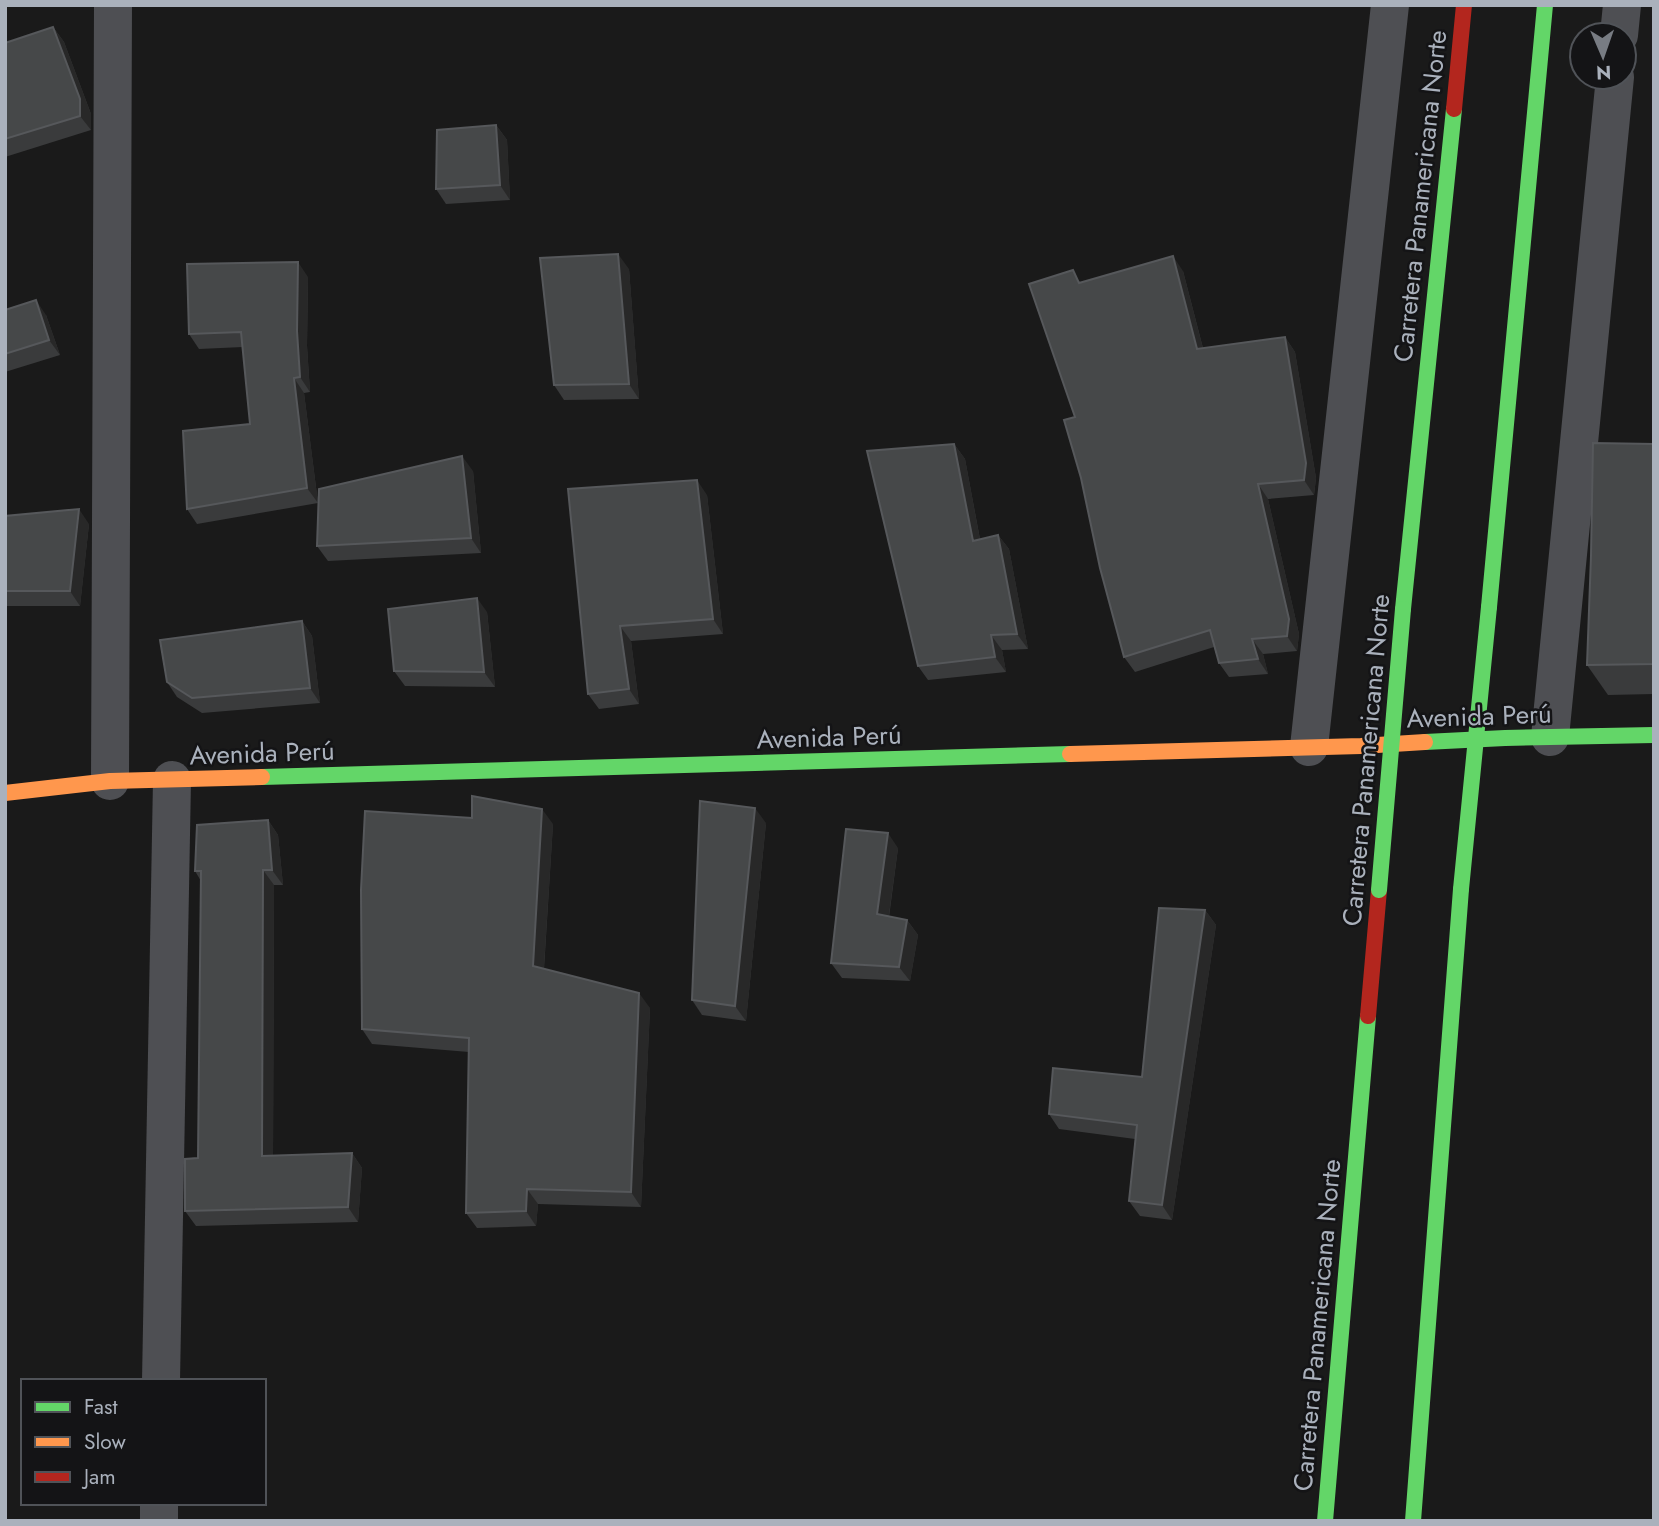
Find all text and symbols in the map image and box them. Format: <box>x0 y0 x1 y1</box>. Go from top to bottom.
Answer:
north arrow <box>1568 21 1638 91</box>
street label: Carretera Panamericana Norte <box>1384 28 1456 364</box>
text: N <box>1596 59 1612 86</box>
street label: Carretera Panamericana Norte <box>1333 592 1399 928</box>
street label: Avenida Perú <box>1406 694 1552 738</box>
street label: Avenida Perú <box>756 715 902 759</box>
street label: Avenida Perú <box>189 731 335 775</box>
street label: Carretera Panamericana Norte <box>1284 1157 1350 1493</box>
legend <box>21 1379 266 1505</box>
text: Fast <box>84 1392 117 1422</box>
text: Slow <box>84 1427 126 1457</box>
text: Jam <box>81 1462 116 1492</box>

